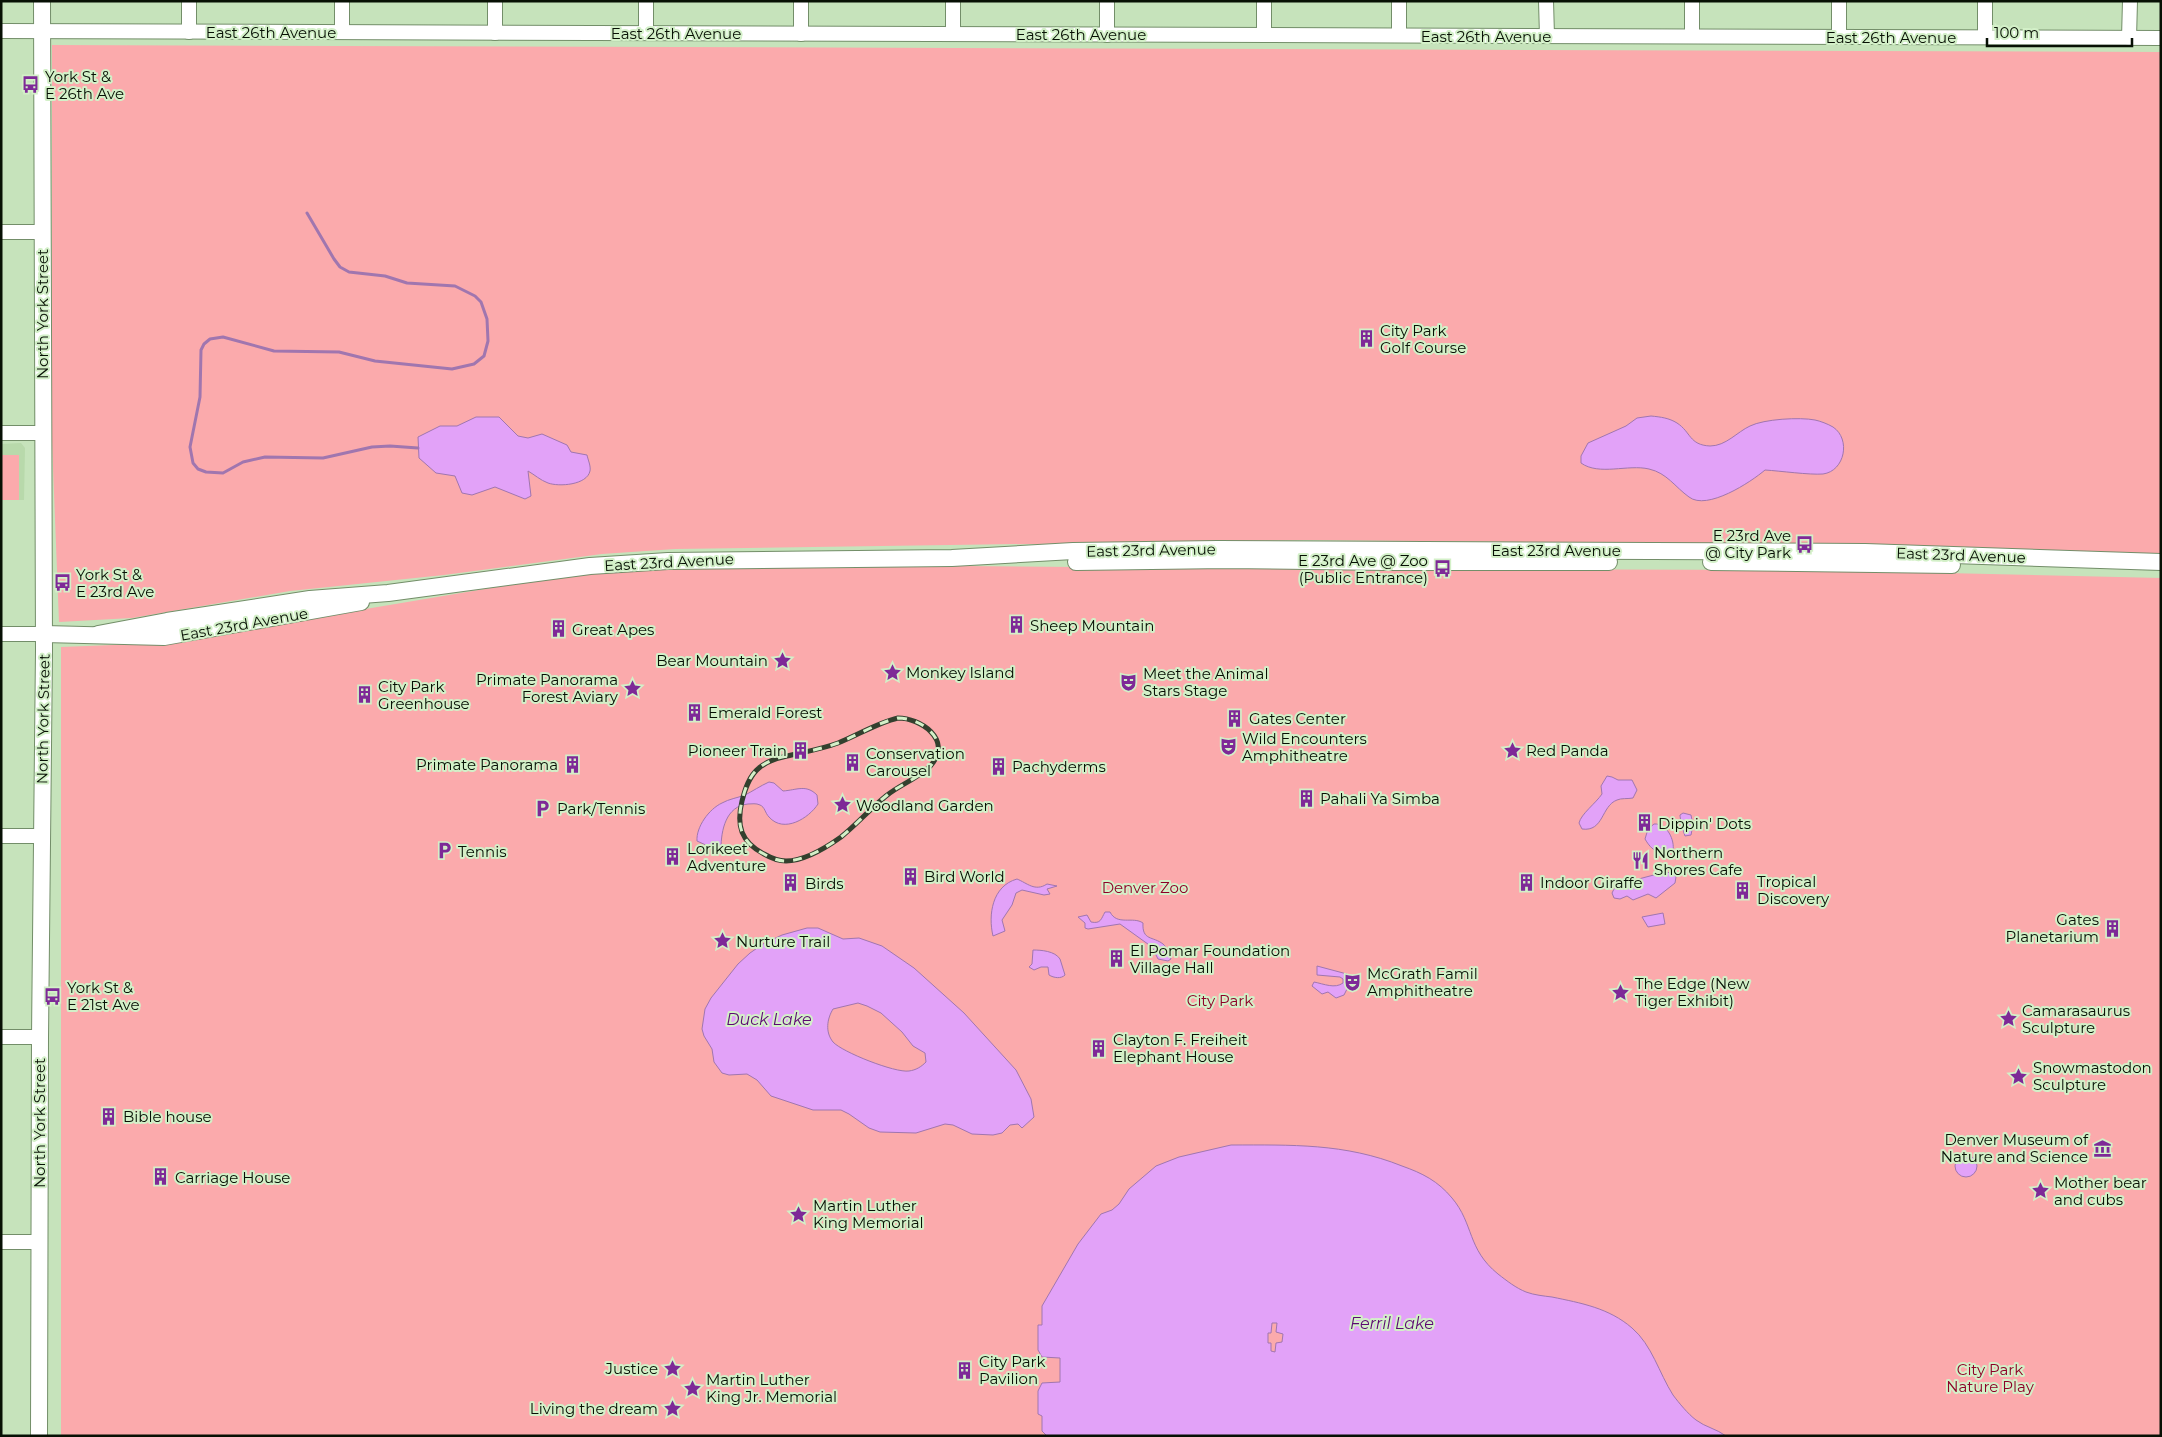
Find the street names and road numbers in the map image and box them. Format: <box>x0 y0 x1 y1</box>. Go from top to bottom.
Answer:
street label: East 26th Avenue <box>206 23 336 42</box>
street label: East 26th Avenue <box>611 24 741 43</box>
street label: East 26th Avenue <box>1016 25 1146 44</box>
street label: East 26th Avenue <box>1421 27 1551 46</box>
street label: East 26th Avenue <box>1826 28 1956 47</box>
street label: North York Street <box>33 249 52 379</box>
street label: East 23rd Avenue <box>1086 539 1216 561</box>
street label: East 23rd Avenue <box>1491 541 1621 560</box>
street label: East 23rd Avenue <box>1896 543 2026 567</box>
street label: East 23rd Avenue <box>604 549 734 575</box>
street label: East 23rd Avenue <box>179 603 309 645</box>
street label: North York Street <box>32 654 54 784</box>
street label: North York Street <box>30 1058 49 1188</box>

